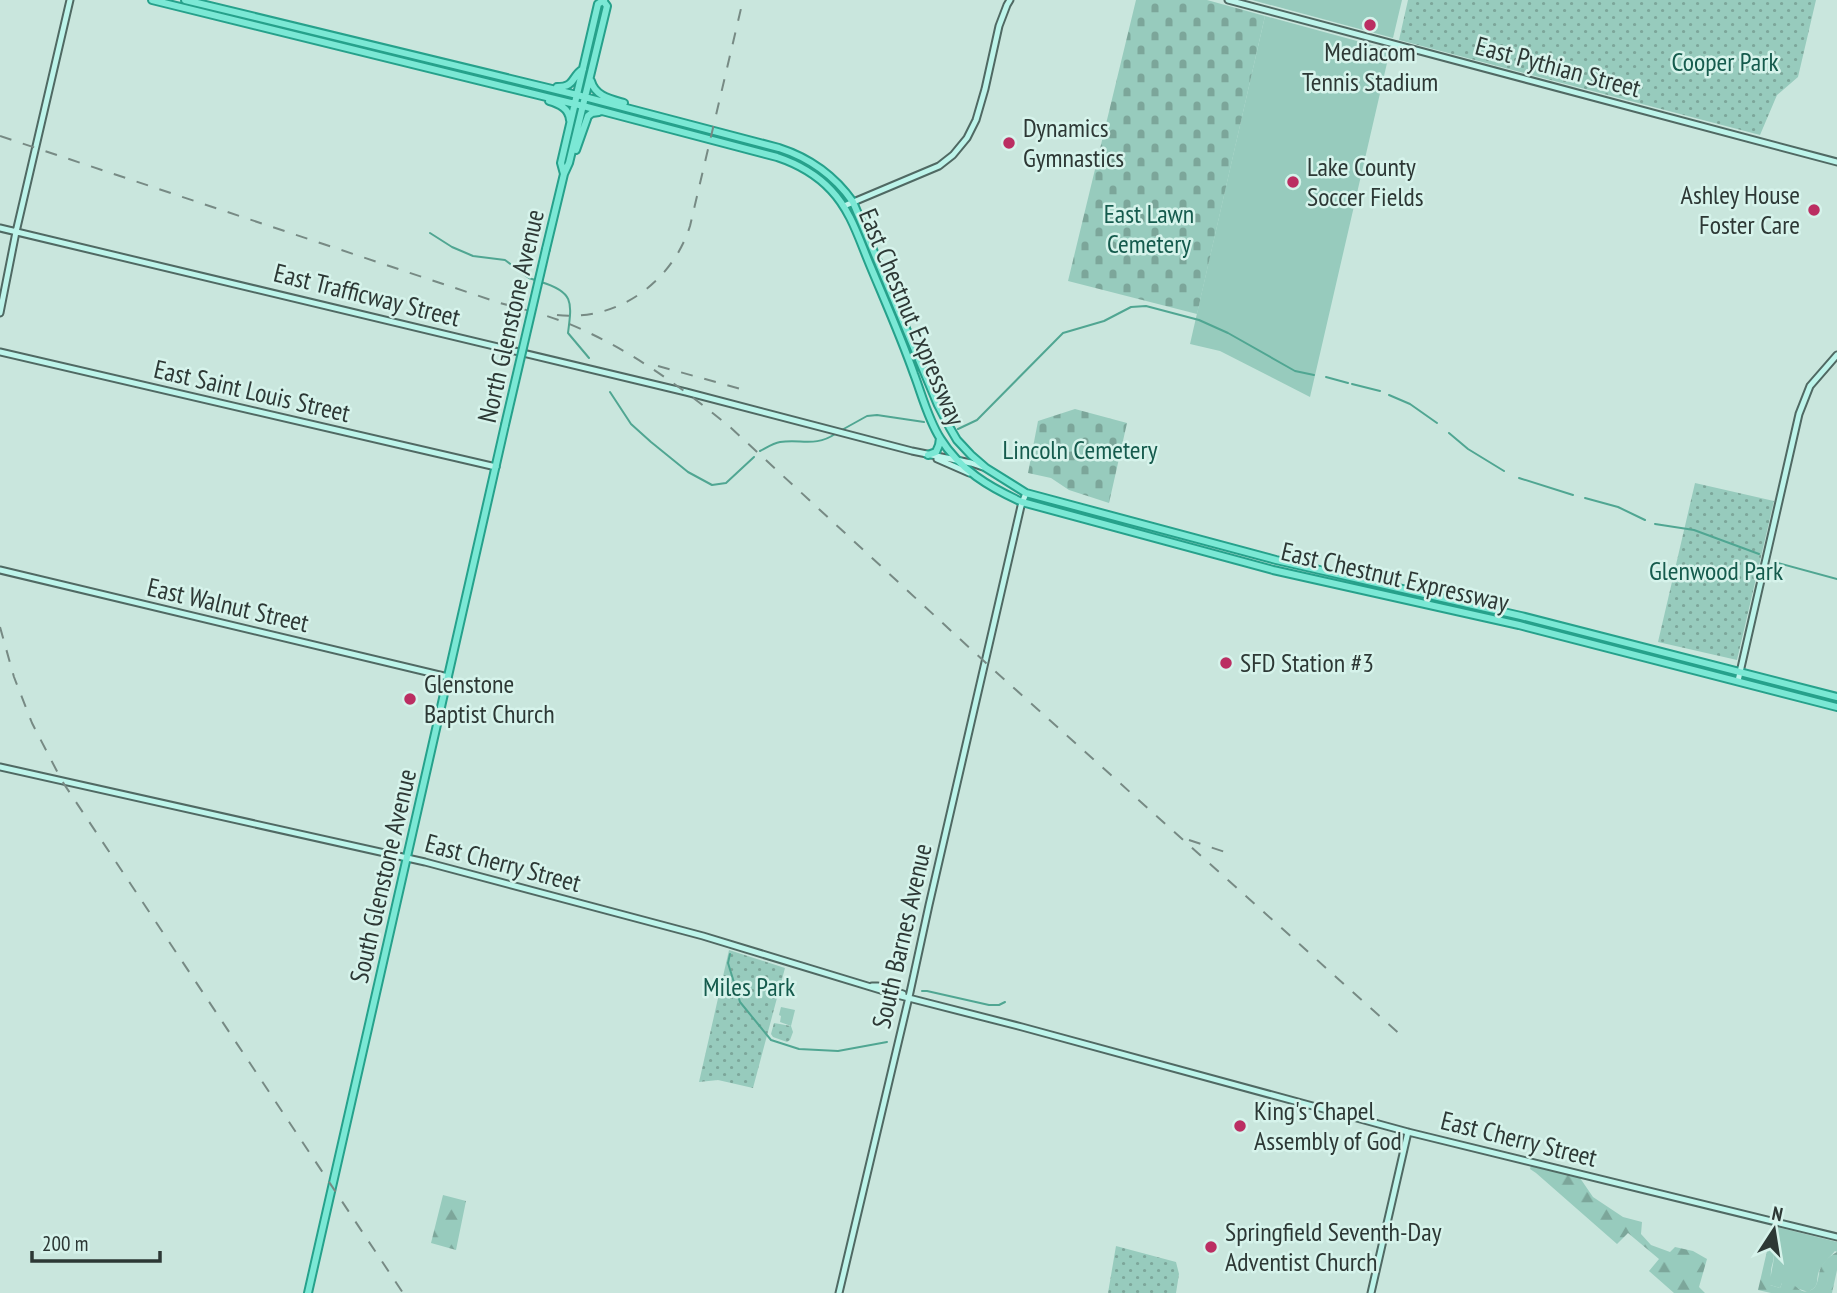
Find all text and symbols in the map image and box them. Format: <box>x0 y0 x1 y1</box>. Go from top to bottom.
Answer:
marker: Mediacom Tennis Stadium <box>1362 17 1378 33</box>
street label: East Pythian Street <box>1472 29 1644 104</box>
place label: Mediacom Tennis Stadium <box>1302 35 1438 98</box>
park label: Cooper Park <box>1672 45 1778 78</box>
place label: Dynamics Gymnastics <box>1023 111 1124 174</box>
marker: Dynamics Gymnastics <box>1001 135 1017 151</box>
place label: Lake County Soccer Fields <box>1307 150 1424 213</box>
marker: Lake County Soccer Fields <box>1285 174 1301 190</box>
place label: Ashley House Foster Care <box>1681 178 1800 241</box>
park label: East Lawn Cemetery <box>1104 197 1194 260</box>
marker: Ashley House Foster Care <box>1806 202 1822 218</box>
street label: East Chestnut Expressway <box>852 203 973 430</box>
street label: North Glenstone Avenue <box>470 206 551 426</box>
street label: East Trafficway Street <box>271 255 464 334</box>
street label: East Saint Louis Street <box>151 352 353 429</box>
park label: Lincoln Cemetery <box>1002 433 1158 466</box>
street label: East Chestnut Expressway <box>1278 534 1512 619</box>
park label: Glenwood Park <box>1649 554 1783 587</box>
street label: East Walnut Street <box>144 570 312 639</box>
place label: SFD Station #3 <box>1240 646 1374 679</box>
marker: SFD Station #3 <box>1218 655 1234 671</box>
place label: Glenstone Baptist Church <box>424 667 555 730</box>
marker: Glenstone Baptist Church <box>402 691 418 707</box>
street label: South Glenstone Avenue <box>342 766 423 986</box>
street label: East Cherry Street <box>422 826 585 899</box>
street label: South Barnes Avenue <box>864 840 939 1032</box>
park label: Miles Park <box>703 970 795 1003</box>
place label: King's Chapel Assembly of God <box>1254 1094 1402 1157</box>
street label: East Cherry Street <box>1438 1103 1601 1174</box>
marker: King's Chapel Assembly of God <box>1232 1118 1248 1134</box>
north arrow <box>1739 1195 1809 1265</box>
text: N <box>1770 1201 1785 1226</box>
place label: Springfield Seventh-Day Adventist Church <box>1225 1215 1442 1278</box>
scale bar <box>32 1220 159 1264</box>
text: 200 m <box>42 1230 88 1257</box>
marker: Springfield Seventh-Day Adventist Church <box>1203 1239 1219 1255</box>

